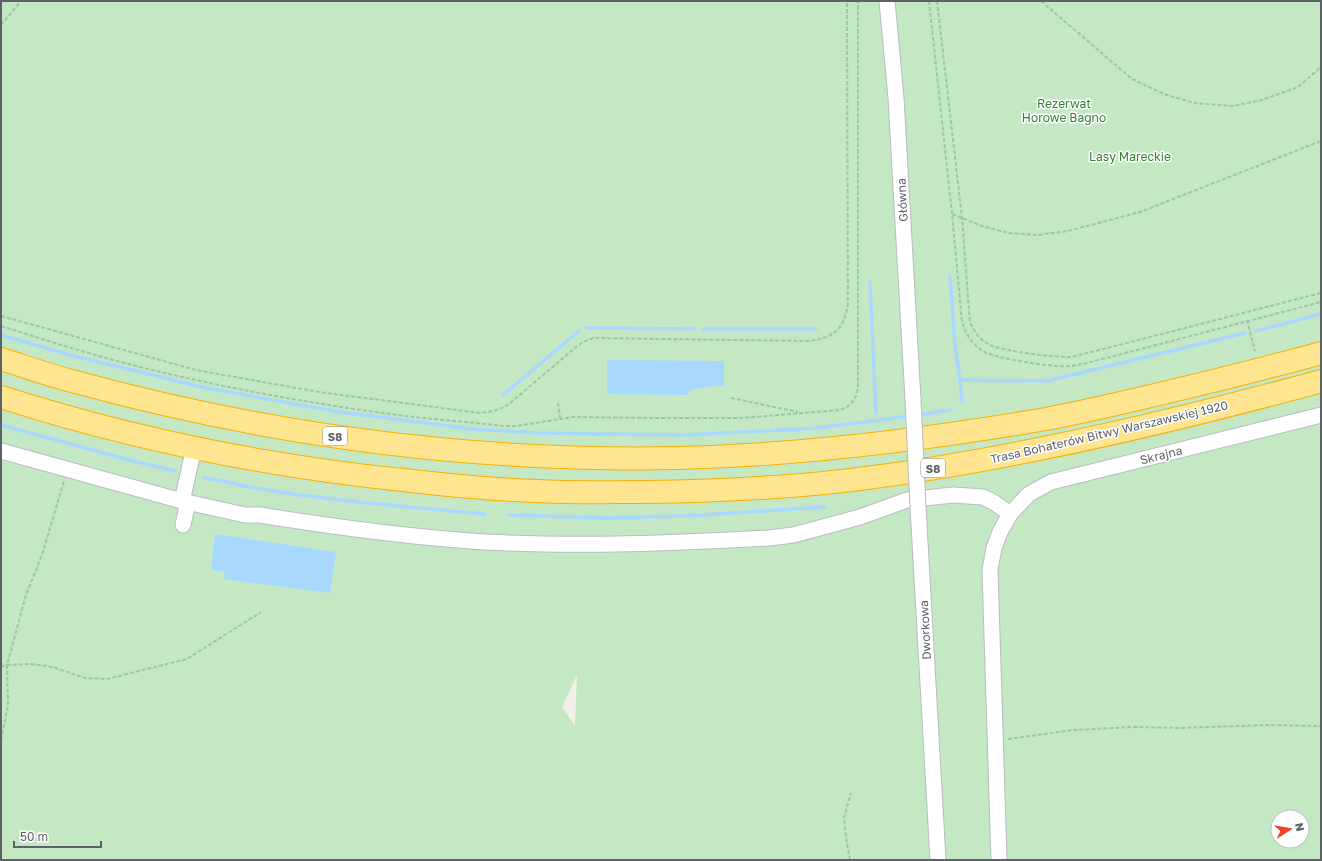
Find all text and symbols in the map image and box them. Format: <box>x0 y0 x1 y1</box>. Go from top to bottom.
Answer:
park label: Rezerwat Horowe Bagno <box>1022 96 1106 125</box>
park label: Lasy Mareckie <box>1089 149 1171 164</box>
street label: Główna <box>893 178 911 222</box>
street label: Trasa Bohaterów Bitwy Warszawskiej 1920 <box>989 397 1229 467</box>
road number: S8 <box>323 427 347 445</box>
street label: Skrajna <box>1138 442 1184 468</box>
road number: S8 <box>921 459 945 477</box>
street label: Dworkowa <box>916 600 934 660</box>
north arrow <box>1270 809 1310 849</box>
text: N <box>1293 821 1307 832</box>
scale bar <box>14 823 101 849</box>
text: 50 m <box>20 829 48 844</box>

